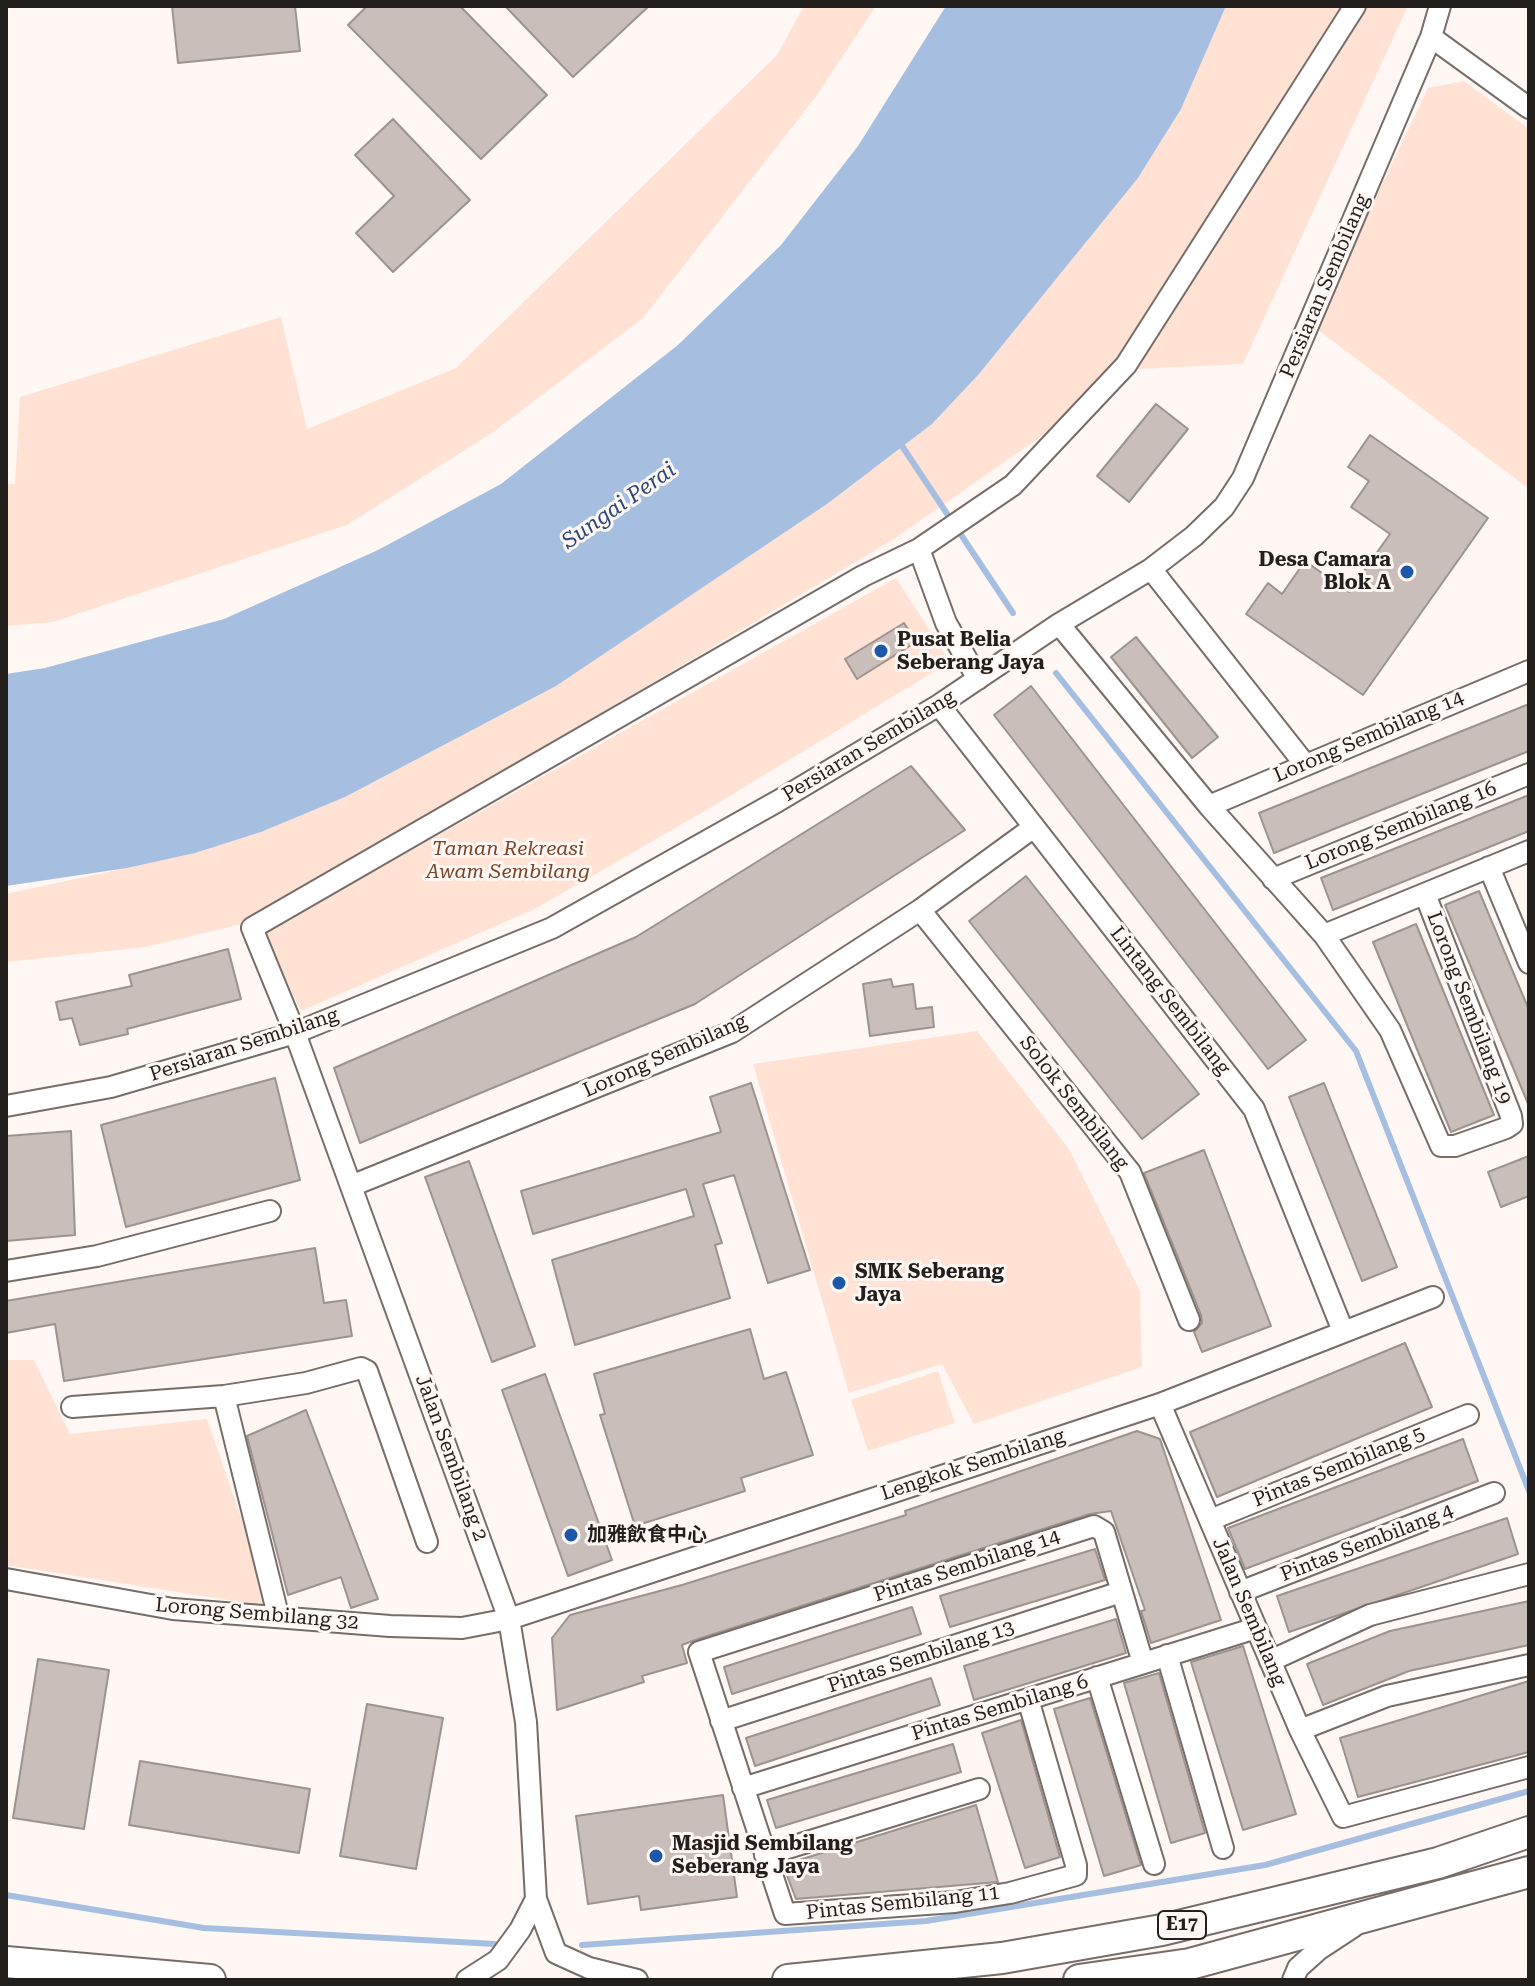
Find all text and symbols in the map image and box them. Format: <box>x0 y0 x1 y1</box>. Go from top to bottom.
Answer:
street label: Persiaran Sembilang <box>1275 190 1375 382</box>
water label: Sungai Perai <box>557 457 681 555</box>
place label: Desa Camara Blok A <box>1259 548 1391 595</box>
marker: Desa Camara Blok A <box>1398 563 1416 581</box>
place label: Pusat Belia Seberang Jaya <box>897 628 1045 675</box>
marker: Pusat Belia Seberang Jaya <box>872 642 890 660</box>
street label: Persiaran Sembilang <box>778 685 960 807</box>
street label: Lorong Sembilang 14 <box>1270 686 1468 788</box>
street label: Lorong Sembilang 16 <box>1302 777 1500 875</box>
park label: Taman Rekreasi Awam Sembilang <box>426 837 590 884</box>
street label: Lorong Sembilang 19 <box>1421 908 1517 1108</box>
street label: Lintang Sembilang <box>1105 922 1235 1080</box>
street label: Persiaran Sembilang <box>146 1003 342 1087</box>
street label: Lorong Sembilang <box>579 1009 751 1103</box>
street label: Solok Sembilang <box>1014 1031 1134 1175</box>
place label: SMK Seberang Jaya <box>855 1260 1004 1307</box>
marker: SMK Seberang Jaya <box>830 1274 848 1292</box>
street label: Jalan Sembilang 2 <box>410 1372 492 1544</box>
street label: Pintas Sembilang 5 <box>1249 1422 1429 1512</box>
street label: Lengkok Sembilang <box>878 1424 1068 1506</box>
street label: Pintas Sembilang 4 <box>1277 1499 1457 1587</box>
place label: 加雅飲食中心 <box>587 1523 707 1547</box>
street label: Pintas Sembilang 14 <box>871 1525 1063 1607</box>
marker: 加雅飲食中心 <box>562 1526 580 1544</box>
street label: Jalan Sembilang <box>1207 1534 1291 1690</box>
street label: Lorong Sembilang 32 <box>154 1593 360 1635</box>
street label: Pintas Sembilang 13 <box>825 1616 1017 1698</box>
street label: Pintas Sembilang 6 <box>909 1670 1091 1746</box>
place label: Masjid Sembilang Seberang Jaya <box>672 1832 853 1879</box>
marker: Masjid Sembilang Seberang Jaya <box>647 1847 665 1865</box>
street label: Pintas Sembilang 11 <box>805 1881 1001 1925</box>
road number: E17 <box>1158 1911 1206 1939</box>

